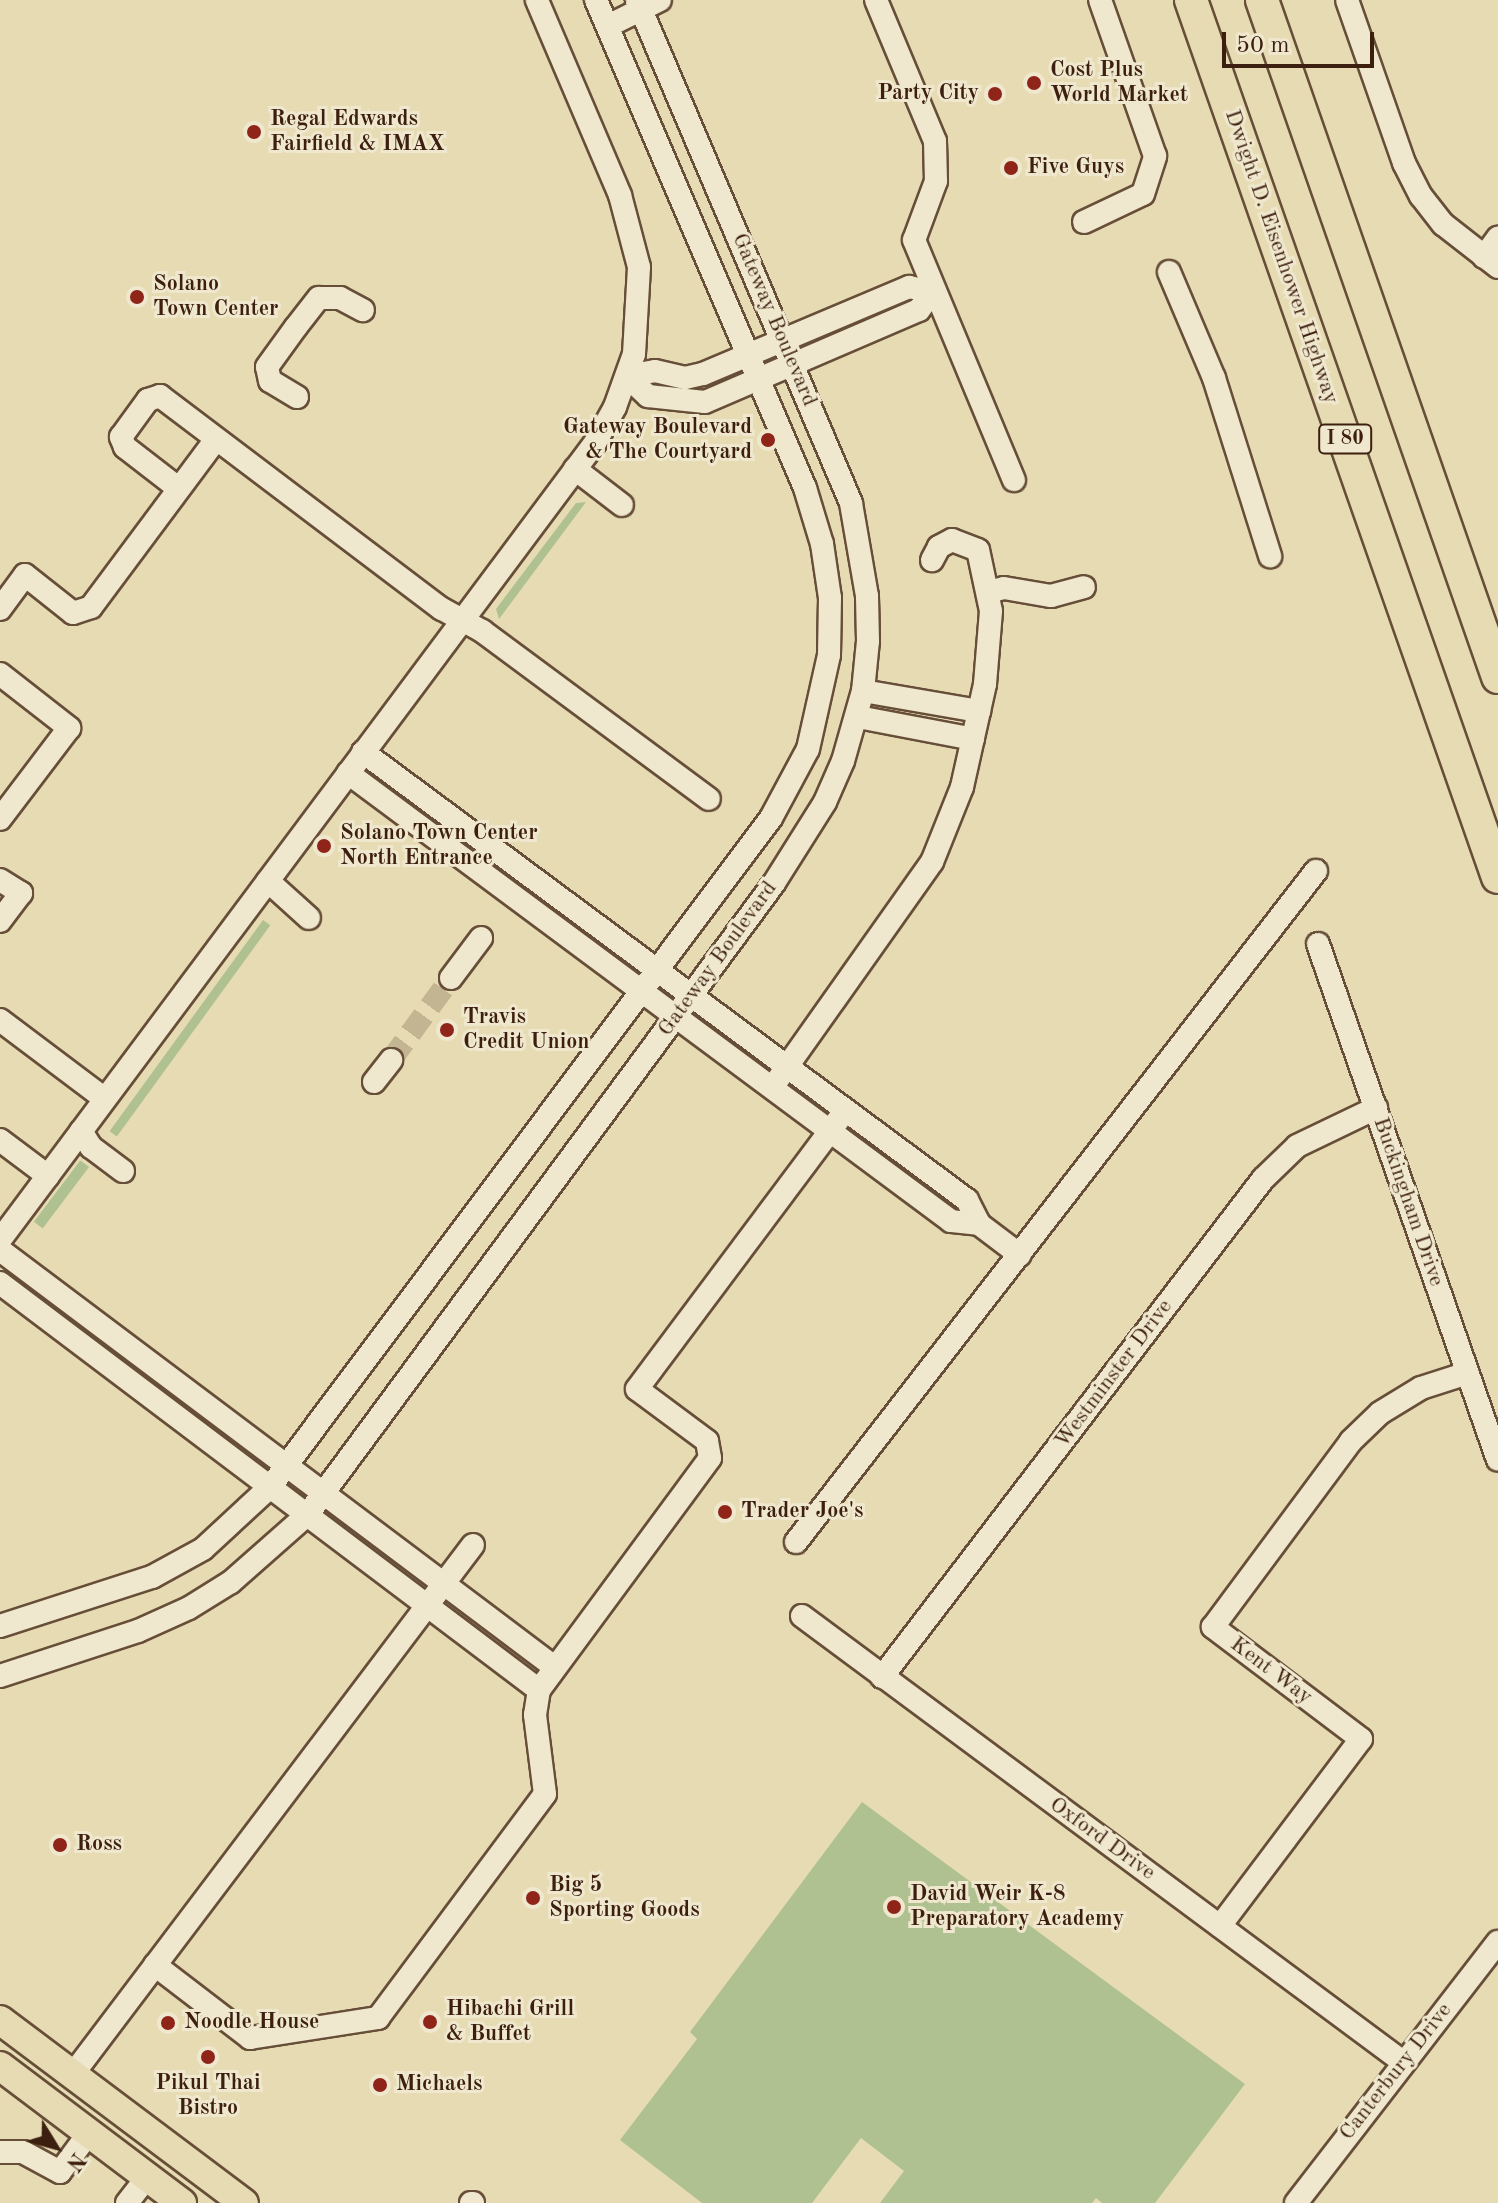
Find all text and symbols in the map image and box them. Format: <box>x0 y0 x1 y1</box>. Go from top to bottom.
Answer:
scale bar <box>1226 16 1378 66</box>
text: 50 m <box>1236 34 1290 58</box>
place label: Cost Plus World Market <box>1050 57 1188 108</box>
marker: Cost Plus World Market <box>1025 74 1043 92</box>
place label: Party City <box>878 81 979 107</box>
marker: Party City <box>986 85 1004 103</box>
place label: Regal Edwards Fairfield & IMAX <box>270 106 445 158</box>
street label: Dwight D. Eisenhower Highway <box>1218 106 1344 408</box>
marker: Regal Edwards Fairfield & IMAX <box>245 123 263 141</box>
place label: Five Guys <box>1027 155 1124 181</box>
marker: Five Guys <box>1002 159 1020 177</box>
street label: Gateway Boulevard <box>726 229 822 411</box>
place label: Solano Town Center <box>153 271 279 322</box>
marker: Solano Town Center <box>128 288 146 306</box>
place label: Gateway Boulevard & The Courtyard <box>563 414 752 466</box>
road number: I 80 <box>1317 423 1373 455</box>
marker: Gateway Boulevard & The Courtyard <box>759 431 777 449</box>
place label: Solano Town Center North Entrance <box>340 820 538 872</box>
marker: Solano Town Center North Entrance <box>315 837 333 855</box>
street label: Gateway Boulevard <box>653 876 783 1042</box>
place label: Travis Credit Union <box>463 1004 589 1056</box>
marker: Travis Credit Union <box>438 1021 456 1039</box>
street label: Buckingham Drive <box>1367 1114 1449 1290</box>
street label: Westminster Drive <box>1049 1294 1179 1454</box>
place label: Trader Joe's <box>741 1499 863 1525</box>
marker: Trader Joe's <box>716 1503 734 1521</box>
street label: Kent Way <box>1225 1631 1317 1711</box>
street label: Oxford Drive <box>1044 1792 1160 1886</box>
place label: Ross <box>76 1832 122 1858</box>
marker: Ross <box>51 1836 69 1854</box>
place label: Big 5 Sporting Goods <box>549 1872 700 1924</box>
place label: David Weir K-8 Preparatory Academy <box>910 1881 1124 1932</box>
marker: Big 5 Sporting Goods <box>524 1889 542 1907</box>
marker: David Weir K-8 Preparatory Academy <box>885 1898 903 1916</box>
place label: Hibachi Grill & Buffet <box>446 1996 574 2048</box>
street label: Canterbury Drive <box>1334 1998 1458 2146</box>
place label: Noodle House <box>184 2010 319 2036</box>
marker: Hibachi Grill & Buffet <box>421 2013 439 2031</box>
marker: Noodle House <box>159 2014 177 2032</box>
marker: Pikul Thai Bistro <box>199 2048 217 2066</box>
place label: Pikul Thai Bistro <box>155 2070 261 2122</box>
place label: Michaels <box>396 2072 483 2098</box>
marker: Michaels <box>371 2076 389 2094</box>
north arrow <box>16 2107 96 2187</box>
text: N <box>61 2148 89 2175</box>

